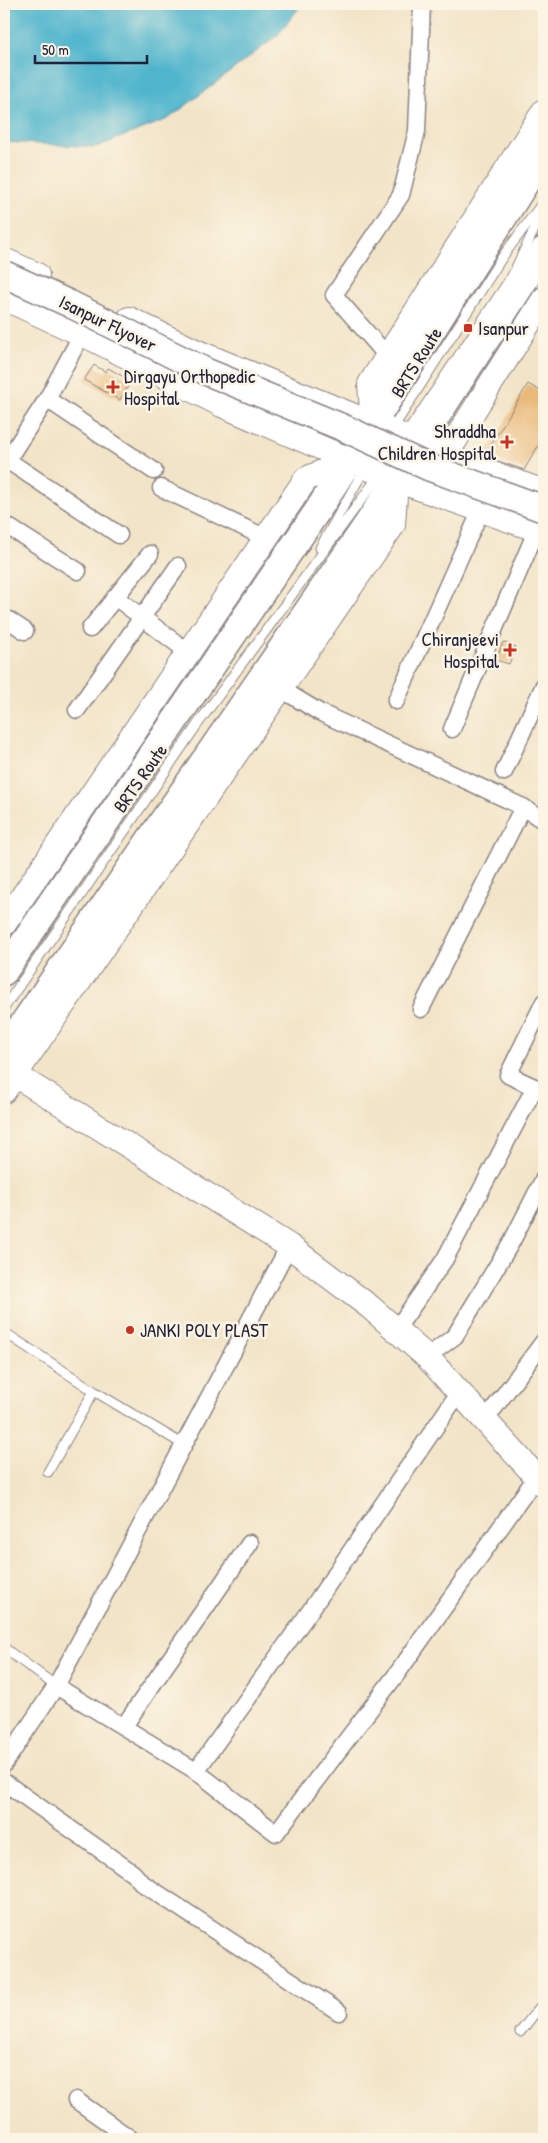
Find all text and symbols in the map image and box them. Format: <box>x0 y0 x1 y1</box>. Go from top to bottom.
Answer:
scale bar <box>35 32 148 64</box>
text: 50 m <box>42 39 69 60</box>
street label: Isanpur Flyover <box>55 288 162 358</box>
place label: Isanpur <box>478 315 530 341</box>
street label: BRTS Route <box>384 322 448 402</box>
marker: Isanpur <box>462 322 474 334</box>
place label: Dirgayu Orthopedic Hospital <box>124 363 256 411</box>
marker: Dirgayu Orthopedic Hospital <box>106 380 120 394</box>
place label: Shraddha Children Hospital <box>378 418 497 466</box>
marker: Shraddha Children Hospital <box>500 435 514 449</box>
place label: Chiranjeevi Hospital <box>422 626 500 674</box>
marker: Chiranjeevi Hospital <box>503 643 517 657</box>
street label: BRTS Route <box>107 738 173 817</box>
place label: JANKI POLY PLAST <box>140 1317 269 1343</box>
marker: JANKI POLY PLAST <box>124 1324 136 1336</box>

